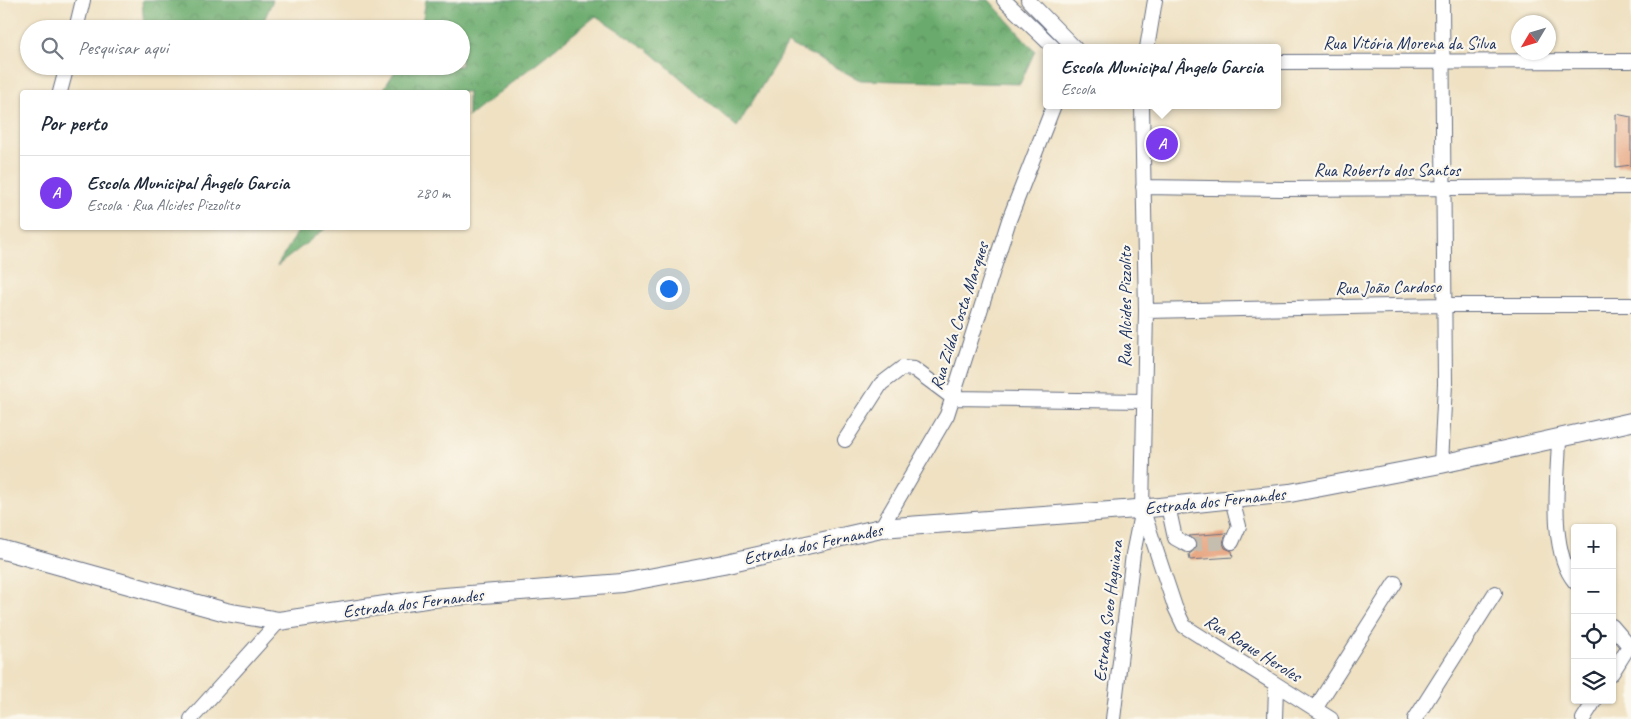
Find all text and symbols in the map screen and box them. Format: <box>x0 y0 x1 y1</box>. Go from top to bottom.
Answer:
north arrow <box>1511 15 1556 60</box>
search box <box>20 20 470 75</box>
street label: Rua Vitória Morena da Silva <box>1323 32 1497 54</box>
icon: search <box>38 34 66 62</box>
text: Pesquisar aqui <box>78 36 168 60</box>
popup <box>1043 44 1281 109</box>
text: Escola Municipal Ângelo Garcia <box>1061 55 1263 79</box>
text: Escola <box>1061 79 1095 99</box>
text: Por perto <box>40 110 107 136</box>
pin: A <box>1146 125 1178 163</box>
street label: Rua Roberto dos Santos <box>1314 159 1462 181</box>
text: Escola Municipal Ângelo Garcia <box>87 171 289 195</box>
text: A <box>52 183 60 203</box>
text: 280 m <box>416 183 450 203</box>
text: Escola · Rua Alcides Pizzolito <box>87 195 239 215</box>
street label: Rua Zilda Costa Marques <box>925 238 994 393</box>
street label: Rua Alcides Pizzolito <box>1114 245 1136 367</box>
street label: Rua João Cardoso <box>1335 275 1443 299</box>
your location <box>656 276 682 302</box>
street label: Estrada dos Fernandes <box>1144 482 1288 519</box>
street label: Estrada dos Fernandes <box>742 518 886 569</box>
map controls <box>1571 524 1616 704</box>
button: + <box>1571 524 1616 569</box>
street label: Estrada Sueo Haguiara <box>1088 538 1128 683</box>
button: − <box>1571 569 1616 614</box>
street label: Estrada dos Fernandes <box>342 583 486 623</box>
street label: Rua Roque Heroles <box>1201 610 1307 687</box>
button: locate <box>1571 614 1616 659</box>
button: layers <box>1571 659 1616 704</box>

